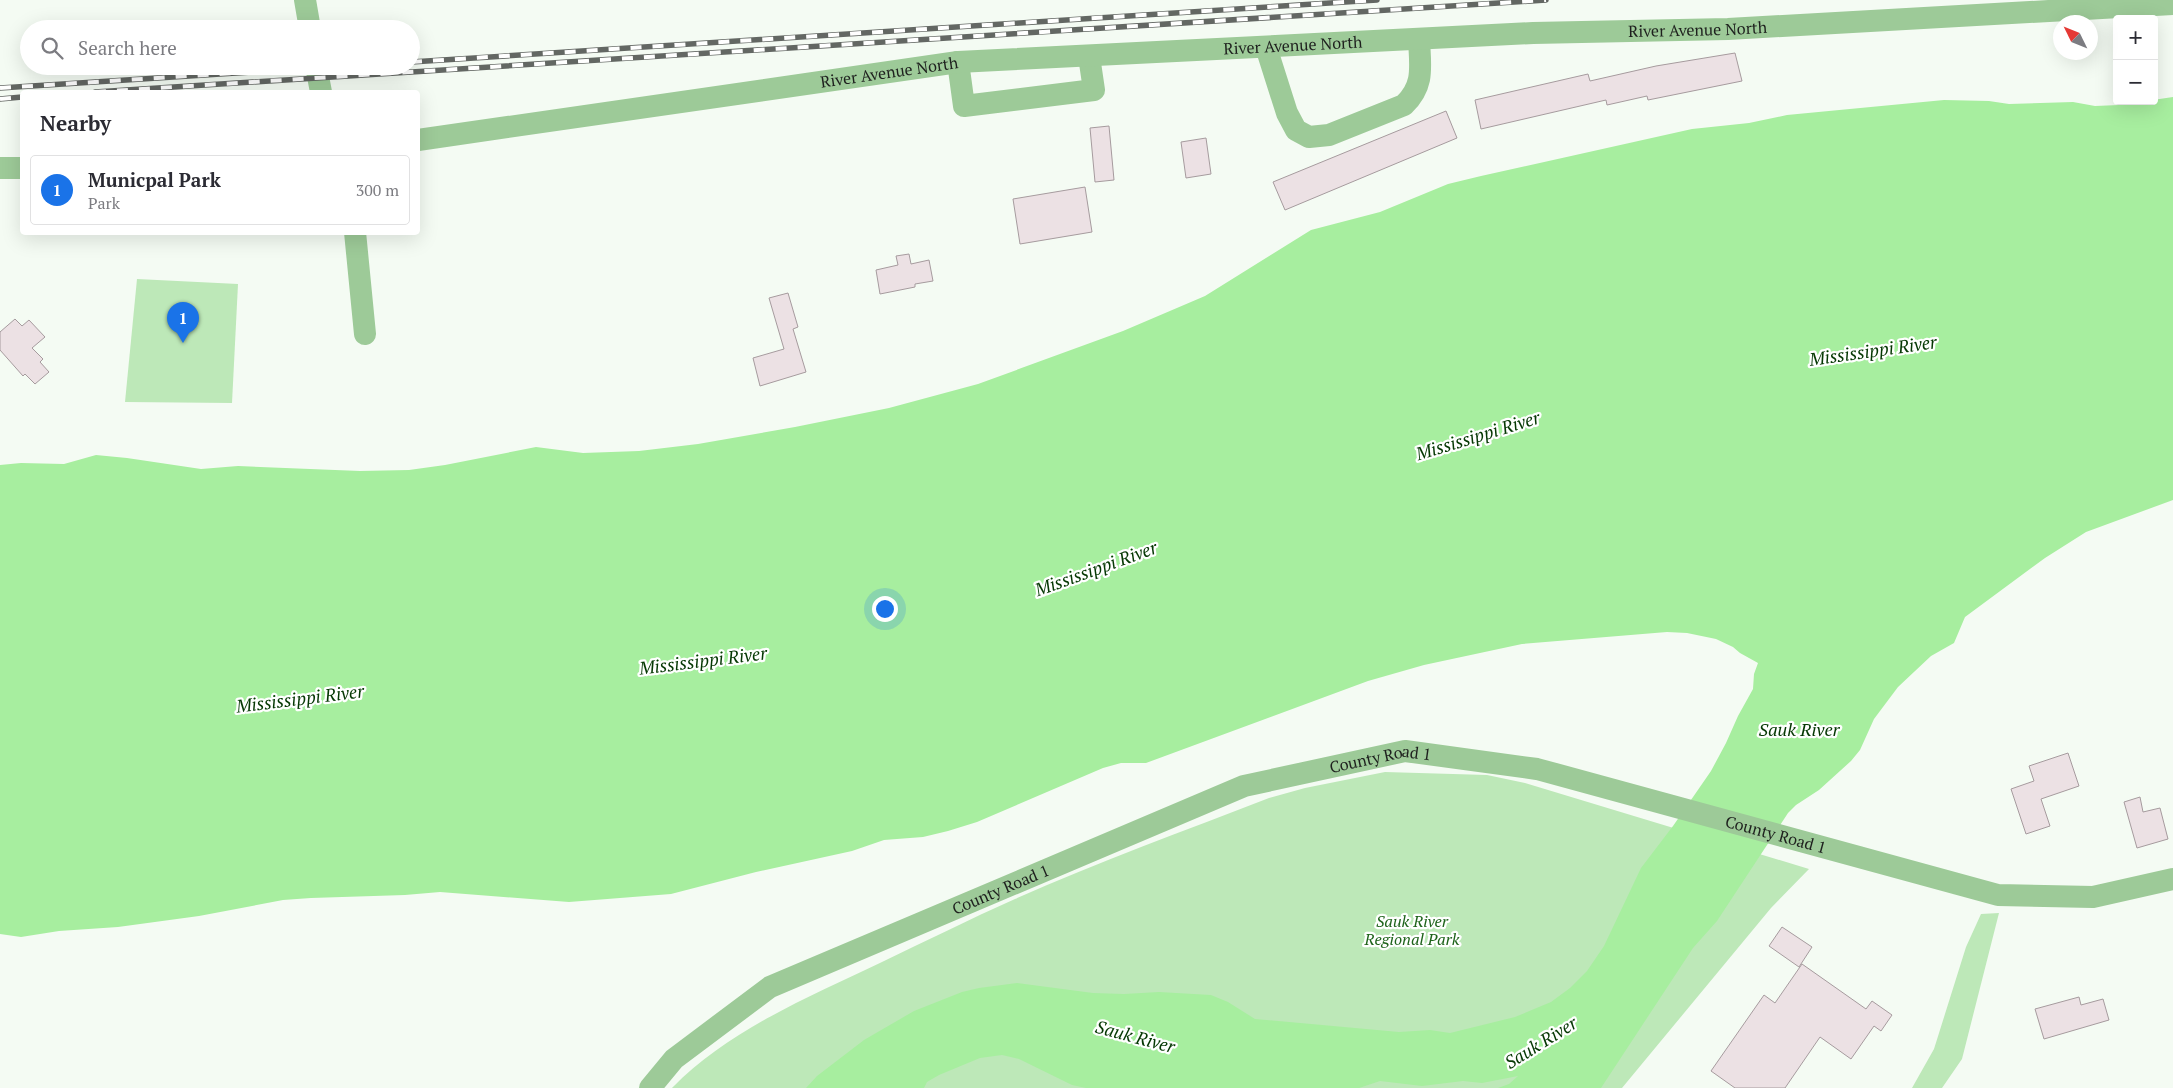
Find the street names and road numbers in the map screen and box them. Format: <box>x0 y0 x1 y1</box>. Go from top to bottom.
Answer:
street label: River Avenue North <box>1628 16 1768 42</box>
street label: River Avenue North <box>1223 31 1364 60</box>
street label: River Avenue North <box>819 51 960 93</box>
street label: County Road 1 <box>1327 740 1433 778</box>
street label: County Road 1 <box>1723 810 1829 859</box>
street label: County Road 1 <box>949 859 1052 920</box>

